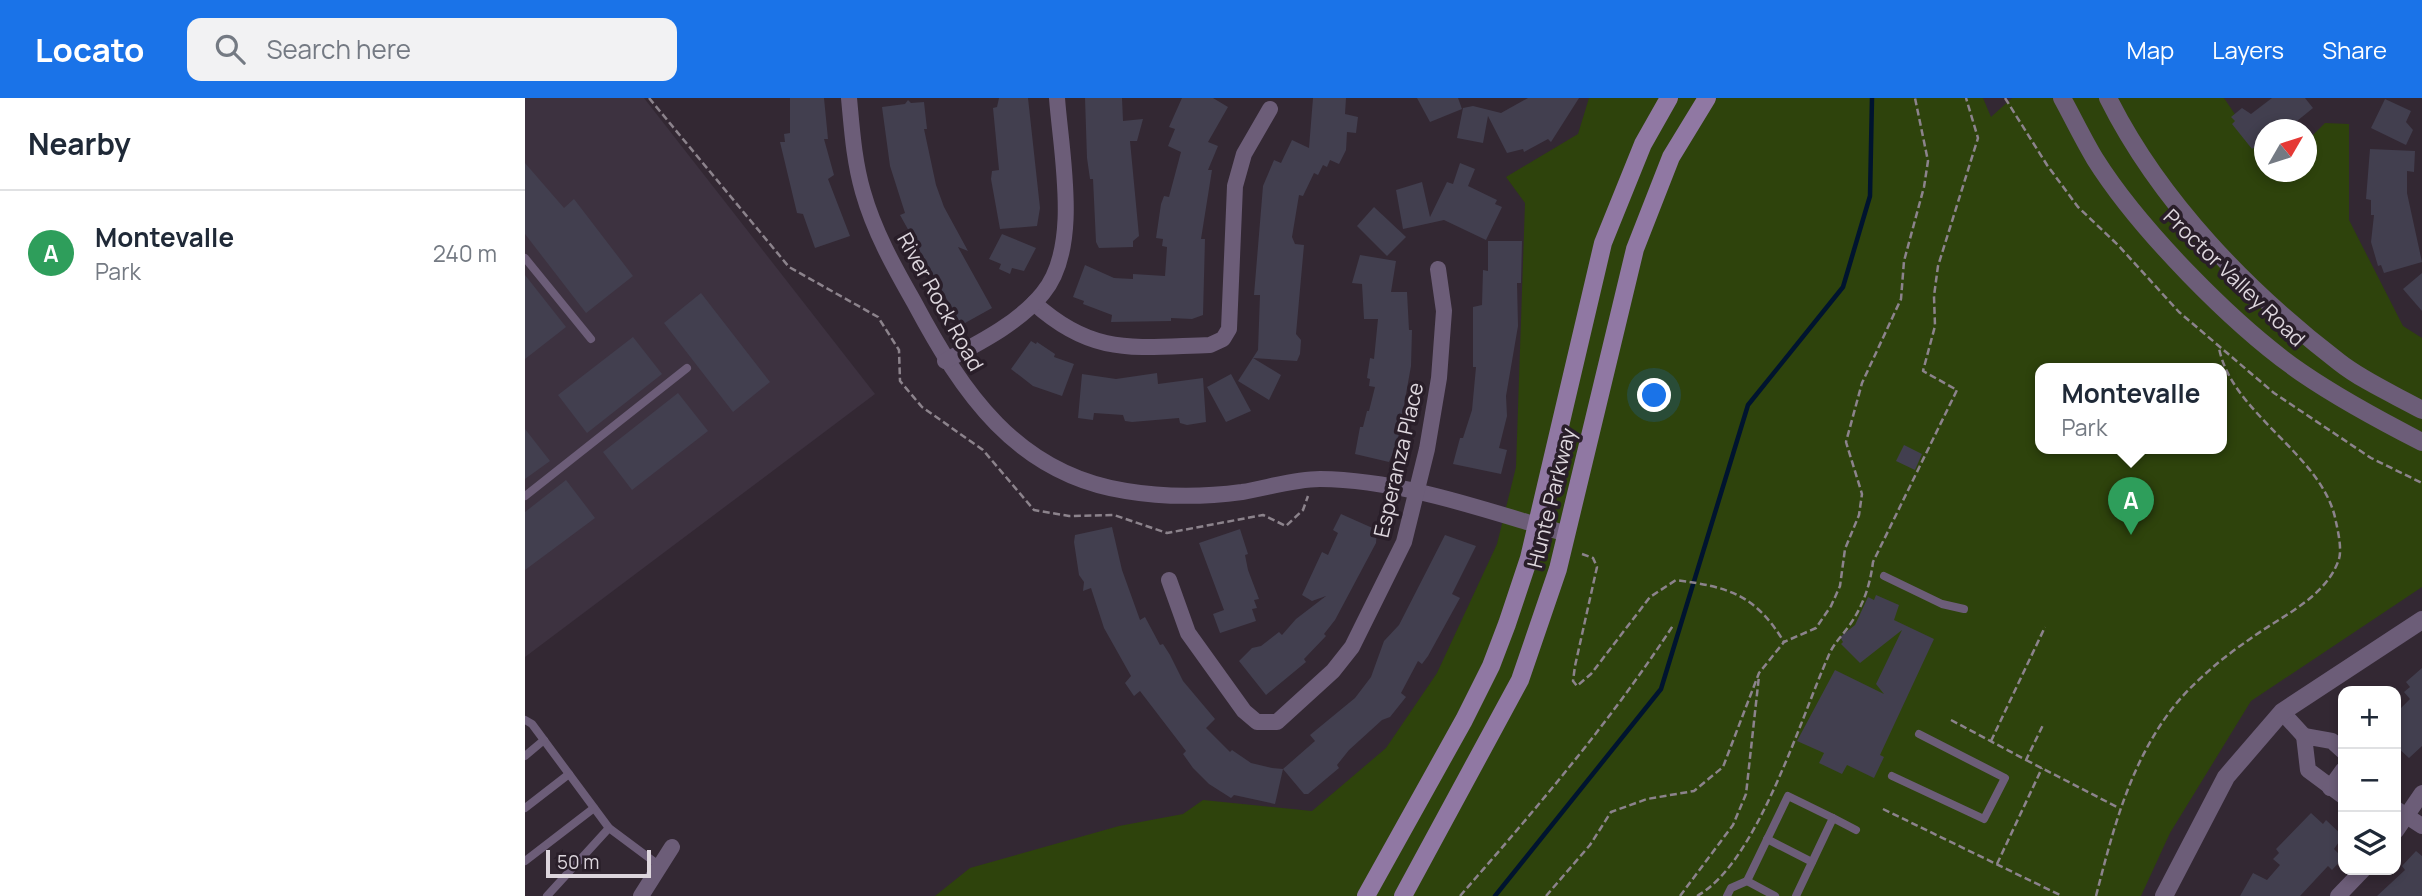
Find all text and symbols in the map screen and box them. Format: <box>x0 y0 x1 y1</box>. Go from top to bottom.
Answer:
search box <box>187 18 677 81</box>
text: Locato <box>35 27 145 72</box>
icon: search <box>211 30 249 68</box>
text: Search here <box>267 31 411 67</box>
text: Map <box>2127 33 2174 66</box>
text: Layers <box>2212 33 2284 66</box>
text: Share <box>2322 33 2387 66</box>
north arrow <box>2254 119 2317 182</box>
text: Nearby <box>28 123 131 164</box>
street label: Proctor Valley Road <box>2158 202 2312 352</box>
text: Montevalle <box>95 219 234 255</box>
street label: River Rock Road <box>891 227 990 376</box>
text: A <box>43 237 59 269</box>
text: 240 m <box>433 237 497 269</box>
text: Park <box>95 255 141 287</box>
popup <box>2035 363 2227 454</box>
text: Montevalle <box>2061 375 2201 411</box>
your location <box>1637 378 1671 412</box>
street label: Esperanza Place <box>1367 380 1429 540</box>
text: Park <box>2061 411 2107 443</box>
street label: Hunte Parkway <box>1520 425 1582 571</box>
pin: A <box>2108 477 2154 535</box>
map controls <box>2338 686 2401 875</box>
button: + <box>2338 686 2401 749</box>
button: − <box>2338 749 2401 812</box>
button: layers <box>2338 812 2401 875</box>
scale bar <box>546 847 651 879</box>
text: 50 m <box>557 849 599 875</box>

